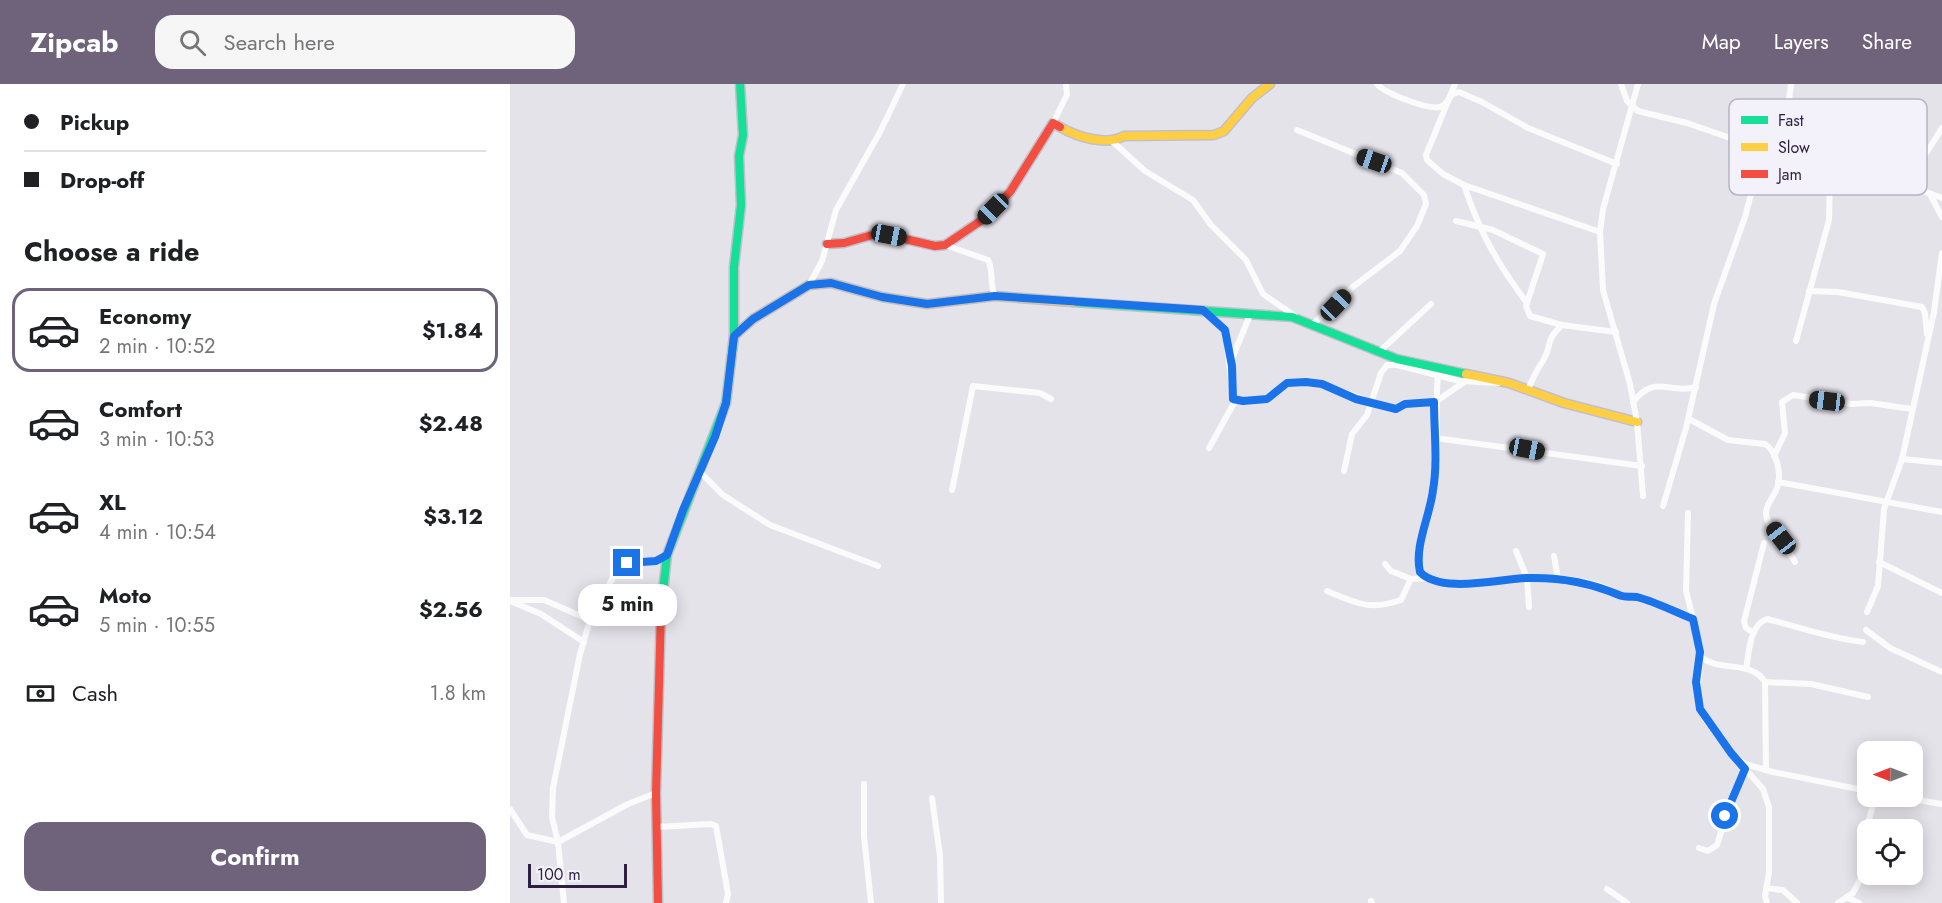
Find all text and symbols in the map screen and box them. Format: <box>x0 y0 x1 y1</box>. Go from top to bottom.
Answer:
search box <box>155 15 575 69</box>
text: Zipcab <box>30 22 119 63</box>
icon: search <box>176 26 209 59</box>
text: Search here <box>224 26 335 58</box>
text: Map <box>1702 27 1741 57</box>
text: Layers <box>1774 27 1829 57</box>
text: Share <box>1862 27 1912 57</box>
legend <box>1729 99 1927 195</box>
text: Pickup <box>60 106 129 138</box>
text: Fast <box>1778 109 1804 132</box>
text: Slow <box>1778 136 1810 159</box>
car <box>1354 147 1394 175</box>
text: Jam <box>1776 163 1802 186</box>
text: Drop-off <box>60 164 144 196</box>
car <box>974 190 1012 228</box>
car <box>870 223 908 247</box>
text: Choose a ride <box>24 232 199 271</box>
car <box>1317 286 1355 324</box>
text: Economy <box>99 300 191 332</box>
icon: car <box>27 303 81 357</box>
text: $1.84 <box>422 314 483 346</box>
text: 2 min · 10:52 <box>99 332 215 361</box>
car <box>1808 390 1846 412</box>
text: Comfort <box>99 393 182 425</box>
icon: car <box>27 396 81 450</box>
text: $2.48 <box>419 407 483 439</box>
text: 3 min · 10:53 <box>99 425 214 454</box>
car <box>1508 437 1546 461</box>
text: XL <box>99 486 126 518</box>
icon: car <box>27 489 81 543</box>
text: $3.12 <box>423 500 483 532</box>
text: 4 min · 10:54 <box>99 518 216 547</box>
car <box>1763 518 1799 558</box>
route end <box>613 549 640 576</box>
text: Moto <box>99 579 152 611</box>
icon: car <box>27 582 81 636</box>
callout: 5 min <box>578 584 676 626</box>
text: 5 min <box>601 590 654 619</box>
text: $2.56 <box>419 593 483 625</box>
text: 5 min · 10:55 <box>99 611 215 640</box>
icon: cash <box>24 677 57 710</box>
text: Cash <box>72 677 118 709</box>
text: 1.8 km <box>430 679 486 708</box>
north arrow <box>1857 741 1923 807</box>
map controls <box>1857 741 1923 885</box>
route start <box>1711 802 1738 829</box>
button: locate <box>1857 819 1923 885</box>
button: Confirm <box>24 822 486 891</box>
scale bar <box>528 861 627 888</box>
text: 100 m <box>537 863 581 886</box>

